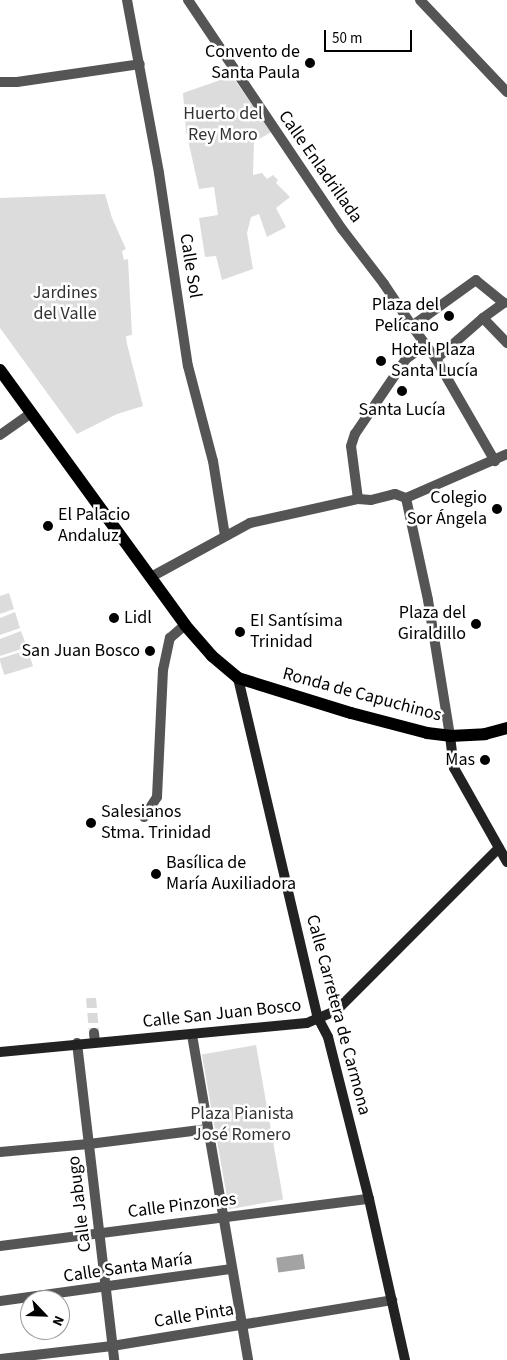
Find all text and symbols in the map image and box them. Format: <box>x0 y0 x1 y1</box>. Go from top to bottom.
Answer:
scale bar <box>327 20 414 52</box>
text: 50 m <box>332 28 362 49</box>
place label: Convento de Santa Paula <box>205 42 300 84</box>
marker: Convento de Santa Paula <box>304 57 316 69</box>
park label: Huerto del Rey Moro <box>183 104 263 146</box>
street label: Calle Enladrillada <box>273 107 367 227</box>
street label: Calle Sol <box>174 232 206 300</box>
park label: Jardines del Valle <box>33 283 97 326</box>
place label: Plaza del Pelícano <box>372 295 439 338</box>
marker: Plaza del Pelícano <box>443 310 455 322</box>
place label: Hotel Plaza Santa Lucía <box>391 340 478 382</box>
marker: Hotel Plaza Santa Lucía <box>375 355 387 367</box>
marker: Santa Lucía <box>396 385 408 397</box>
place label: Santa Lucía <box>359 399 445 421</box>
place label: Colegio Sor Ángela <box>407 488 487 530</box>
marker: Colegio Sor Ángela <box>491 503 503 515</box>
place label: El Palacio Andaluz <box>58 505 130 548</box>
marker: El Palacio Andaluz <box>42 520 54 532</box>
place label: Plaza del Giraldillo <box>398 603 466 646</box>
place label: Lidl <box>124 607 152 629</box>
place label: EI Santísima Trinidad <box>250 611 343 654</box>
marker: Lidl <box>108 612 120 624</box>
marker: Plaza del Giraldillo <box>470 618 482 630</box>
marker: EI Santísima Trinidad <box>234 626 246 638</box>
place label: San Juan Bosco <box>22 640 140 662</box>
marker: San Juan Bosco <box>144 645 156 657</box>
street label: Ronda de Capuchinos <box>280 663 444 727</box>
place label: Mas <box>445 749 475 771</box>
marker: Mas <box>479 754 491 766</box>
place label: Salesianos Stma. Trinidad <box>101 802 211 844</box>
marker: Salesianos Stma. Trinidad <box>85 817 97 829</box>
place label: Basílica de María Auxiliadora <box>166 853 296 896</box>
marker: Basílica de María Auxiliadora <box>150 868 162 880</box>
street label: Calle Carretera de Carmona <box>301 913 375 1117</box>
street label: Calle San Juan Bosco <box>142 995 302 1033</box>
park label: Plaza Pianista José Romero <box>190 1104 294 1146</box>
street label: Calle Jabugo <box>63 1155 97 1253</box>
street label: Calle Pinzones <box>127 1189 237 1223</box>
street label: Calle Santa María <box>62 1248 194 1288</box>
north arrow <box>20 1290 70 1340</box>
street label: Calle Pinta <box>153 1299 235 1333</box>
text: N <box>47 1312 69 1329</box>

